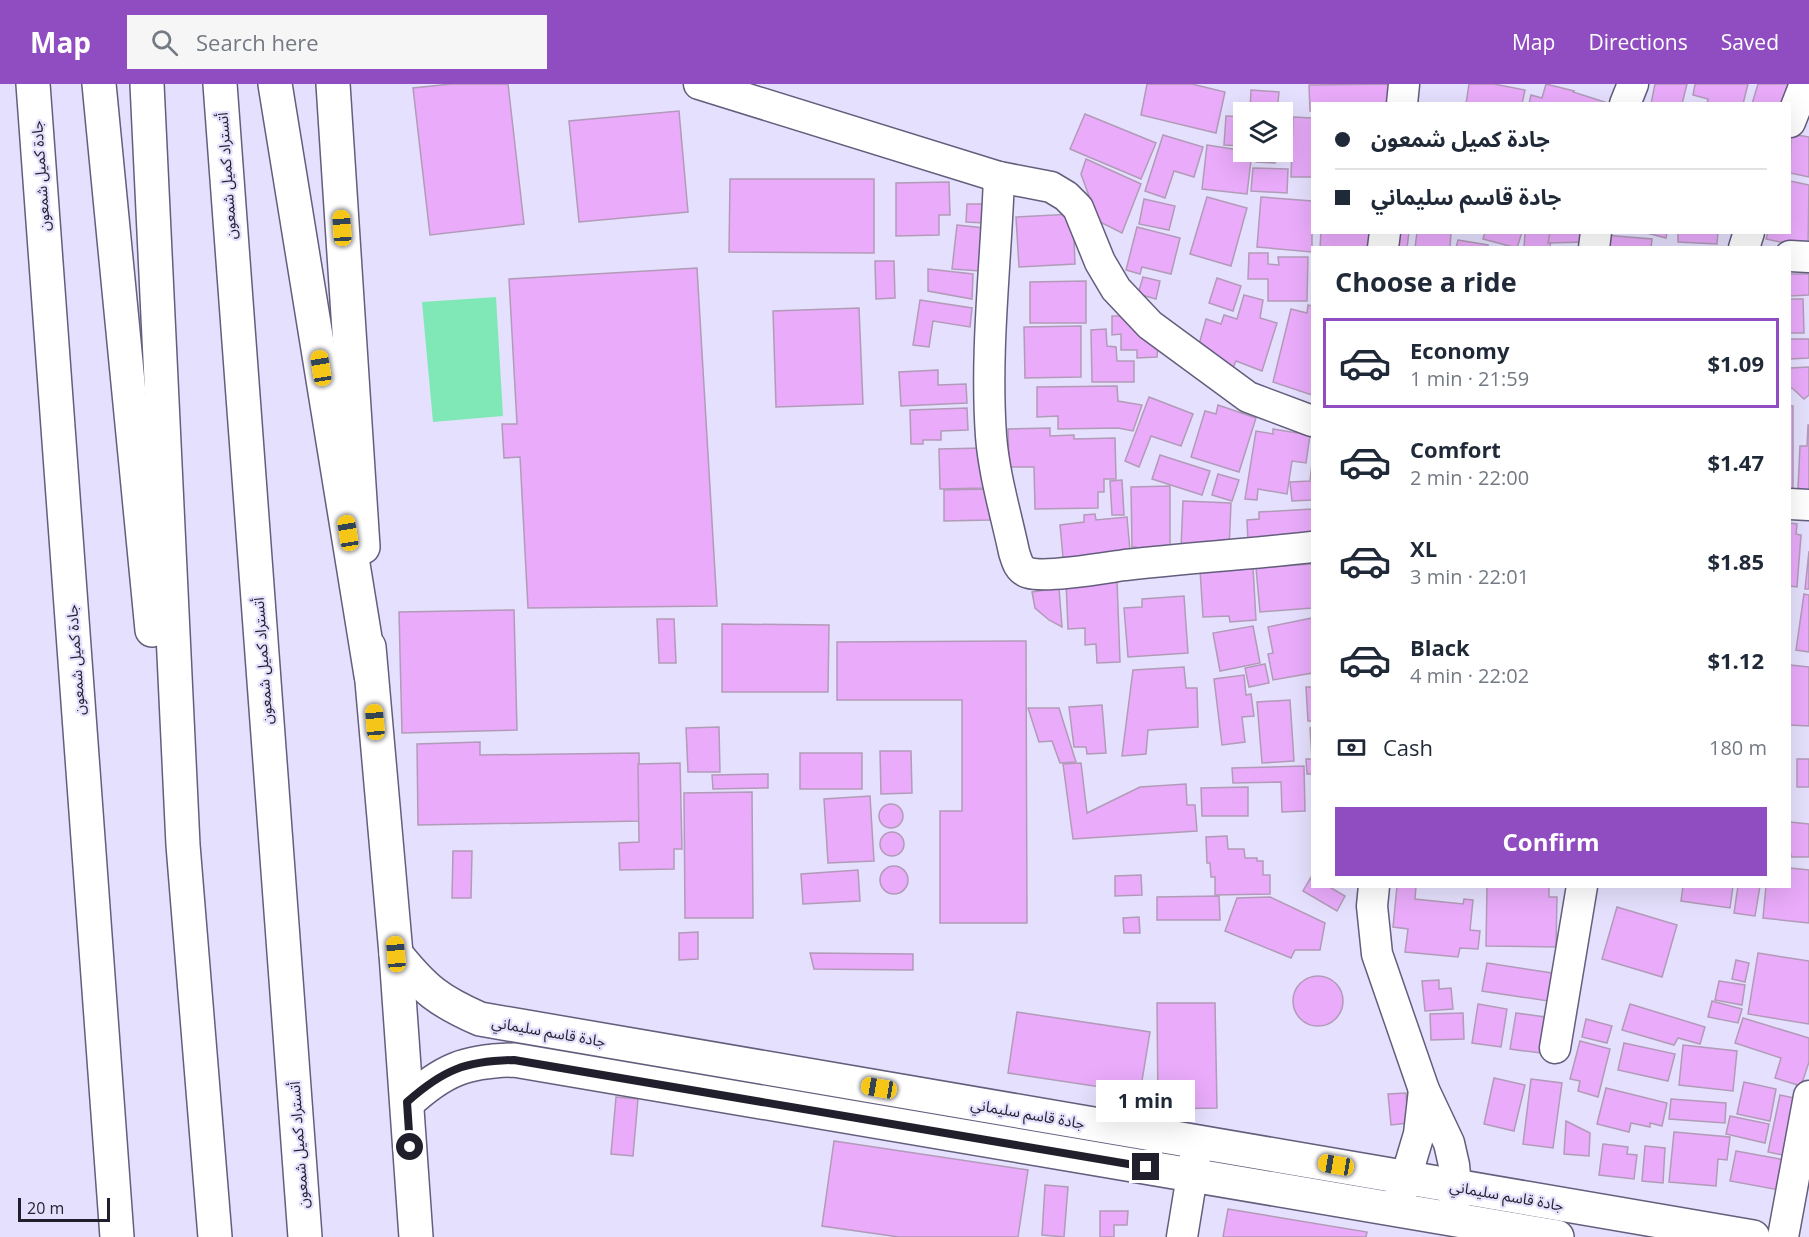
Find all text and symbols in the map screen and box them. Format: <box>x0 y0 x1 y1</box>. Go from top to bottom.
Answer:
search box <box>127 15 547 69</box>
text: Map <box>30 23 91 61</box>
icon: search <box>148 26 181 59</box>
text: Search here <box>196 27 319 57</box>
text: Map <box>1512 28 1555 56</box>
text: Directions <box>1588 28 1688 56</box>
text: Saved <box>1721 28 1779 56</box>
map controls <box>1233 102 1293 162</box>
button: layers <box>1233 102 1293 162</box>
street label: أتستراد كميل شمعون <box>212 112 240 240</box>
street label: جادة كميل شمعون <box>26 120 54 232</box>
text: جادة كميل شمعون <box>1371 123 1550 153</box>
text: جادة قاسم سليماني <box>1371 181 1561 211</box>
car <box>332 209 352 247</box>
text: Choose a ride <box>1335 263 1517 300</box>
text: Economy <box>1410 335 1509 365</box>
icon: car <box>1338 336 1392 390</box>
text: $1.09 <box>1707 348 1764 378</box>
car <box>309 349 333 387</box>
text: 1 min · 21:59 <box>1410 365 1529 392</box>
text: Comfort <box>1410 434 1501 464</box>
icon: car <box>1338 435 1392 489</box>
text: $1.47 <box>1707 447 1764 477</box>
text: 2 min · 22:00 <box>1410 464 1529 491</box>
car <box>336 514 360 552</box>
text: XL <box>1410 533 1437 563</box>
icon: car <box>1338 534 1392 588</box>
text: $1.85 <box>1707 546 1764 576</box>
text: 3 min · 22:01 <box>1410 563 1529 590</box>
street label: أتستراد كميل شمعون <box>248 597 276 725</box>
street label: جادة كميل شمعون <box>61 604 89 716</box>
text: Black <box>1410 632 1470 662</box>
icon: car <box>1338 633 1392 687</box>
text: $1.12 <box>1707 645 1764 675</box>
text: 4 min · 22:02 <box>1410 662 1529 689</box>
car <box>364 703 386 741</box>
icon: cash <box>1335 731 1368 764</box>
text: Cash <box>1383 732 1433 762</box>
text: 180 m <box>1709 734 1767 761</box>
button: Confirm <box>1335 807 1767 876</box>
car <box>385 935 407 973</box>
street label: جادة قاسم سليماني <box>490 1011 608 1053</box>
car <box>860 1076 898 1100</box>
callout: 1 min <box>1096 1080 1196 1122</box>
street label: أتستراد كميل شمعون <box>284 1081 312 1209</box>
text: 1 min <box>1118 1087 1173 1114</box>
street label: جادة قاسم سليماني <box>969 1093 1087 1135</box>
route start <box>396 1133 423 1160</box>
route end <box>1132 1153 1159 1180</box>
car <box>1317 1153 1355 1177</box>
street label: جادة قاسم سليماني <box>1448 1175 1566 1217</box>
scale bar <box>18 1195 110 1222</box>
text: 20 m <box>27 1197 64 1219</box>

